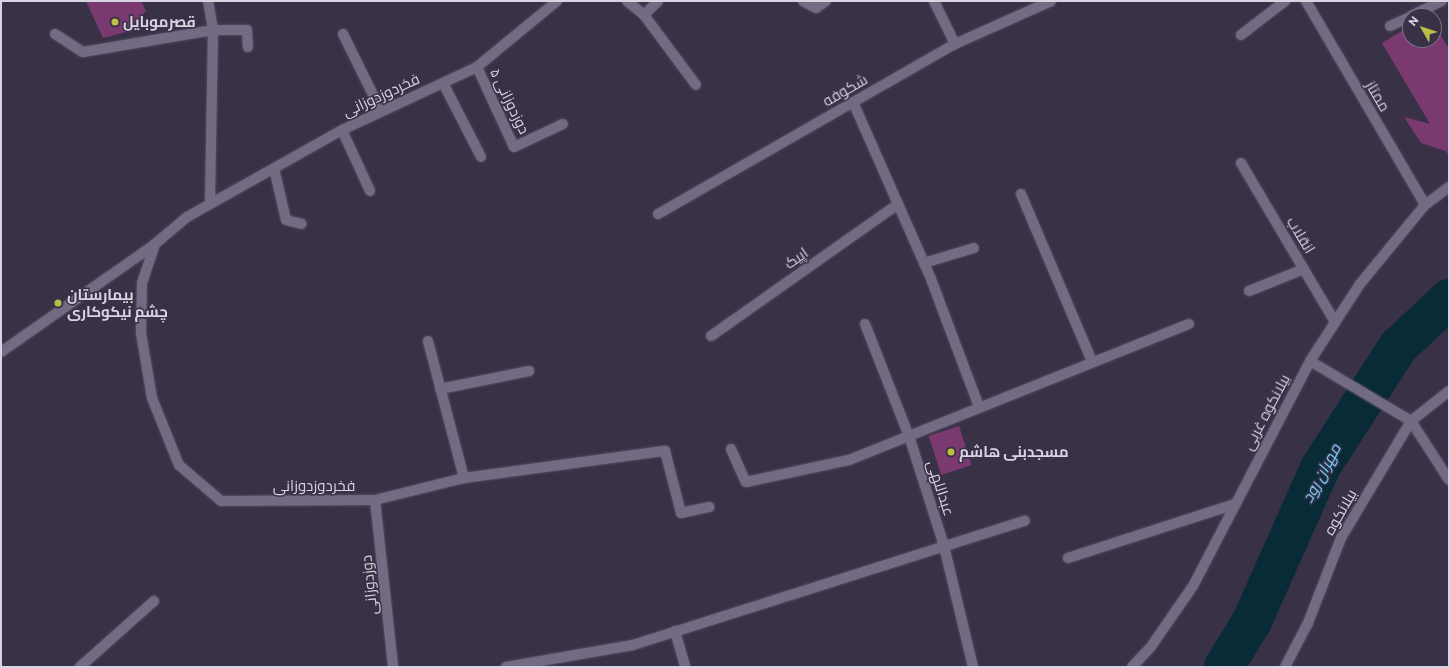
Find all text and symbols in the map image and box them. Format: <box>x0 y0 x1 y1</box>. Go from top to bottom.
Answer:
north arrow <box>1402 8 1442 48</box>
place label: قصرموبایل <box>123 13 196 31</box>
text: N <box>1405 13 1421 28</box>
marker: قصرموبایل <box>110 17 120 27</box>
street label: دوزدوزانی ۵ <box>486 65 534 137</box>
street label: فخردوزدوزانی <box>340 69 422 121</box>
street label: شکوفه <box>819 70 871 110</box>
street label: ممتاز <box>1362 77 1394 115</box>
street label: انقلاب <box>1283 213 1319 257</box>
street label: اپیک <box>781 244 811 272</box>
place label: بیمارستان چشم نیکوکاری <box>67 285 168 320</box>
marker: بیمارستان چشم نیکوکاری <box>52 297 64 309</box>
street label: بیلانکوه غربی <box>1238 371 1294 453</box>
water label: مهران رود <box>1297 440 1345 506</box>
place label: مسجدبنی هاشم <box>959 443 1069 461</box>
marker: مسجدبنی هاشم <box>946 447 956 457</box>
street label: عبداللهی <box>924 458 958 518</box>
street label: فخردوزدوزانی <box>273 477 355 495</box>
street label: بیلانکوه <box>1320 486 1360 538</box>
street label: دوزدوزانی <box>357 554 381 616</box>

